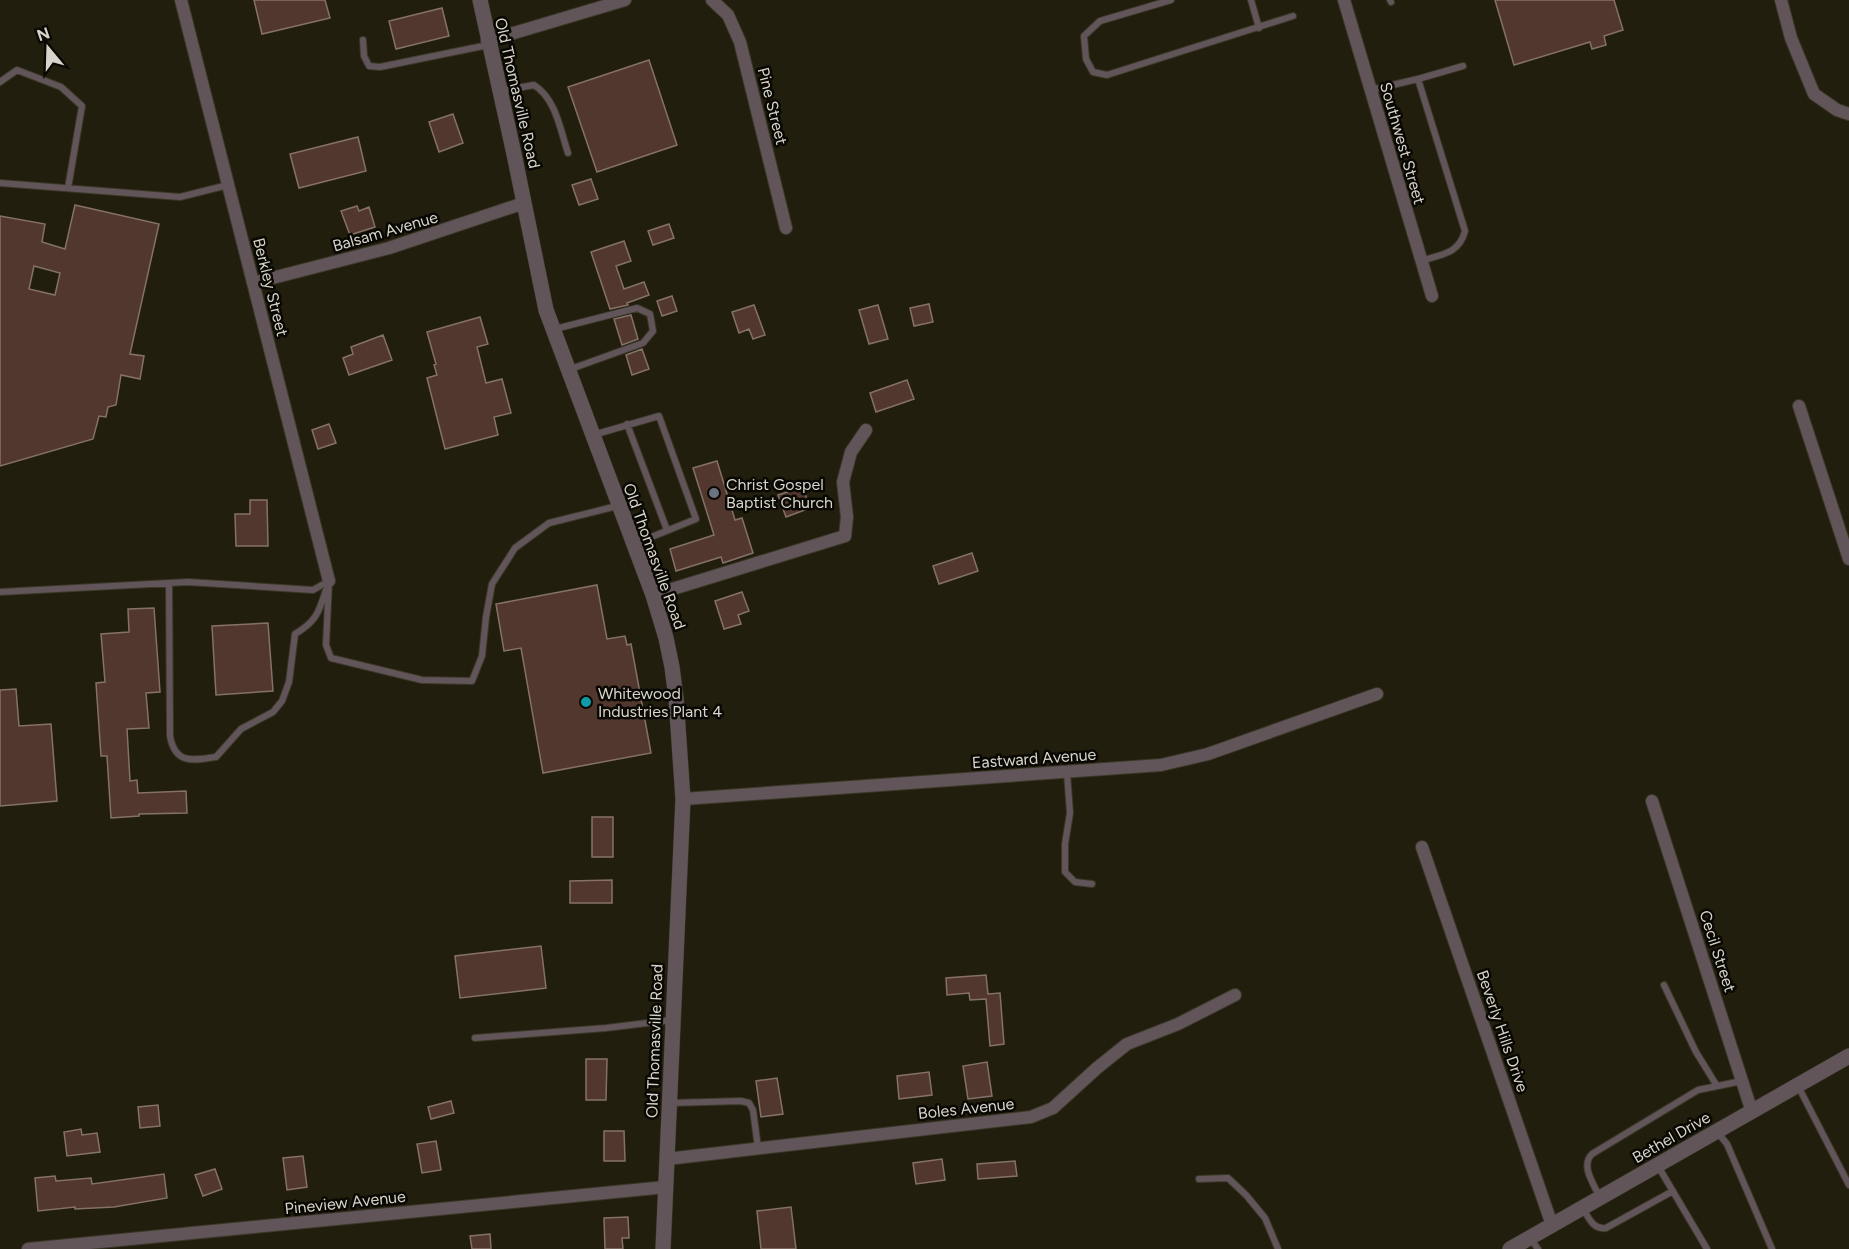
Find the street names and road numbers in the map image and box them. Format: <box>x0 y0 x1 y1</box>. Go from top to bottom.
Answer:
street label: Old Thomasville Road <box>491 16 544 170</box>
street label: Pine Street <box>754 65 791 147</box>
street label: Southwest Street <box>1376 80 1429 206</box>
street label: Balsam Avenue <box>330 207 440 256</box>
street label: Berkley Street <box>249 236 292 338</box>
street label: Old Thomasville Road <box>619 480 690 632</box>
street label: Eastward Avenue <box>971 745 1097 772</box>
street label: Cecil Street <box>1695 908 1740 994</box>
street label: Old Thomasville Road <box>642 964 667 1118</box>
street label: Beverly Hills Drive <box>1473 968 1532 1095</box>
street label: Boles Avenue <box>917 1094 1015 1123</box>
street label: Bethel Drive <box>1629 1107 1714 1167</box>
street label: Pineview Avenue <box>284 1187 407 1218</box>

